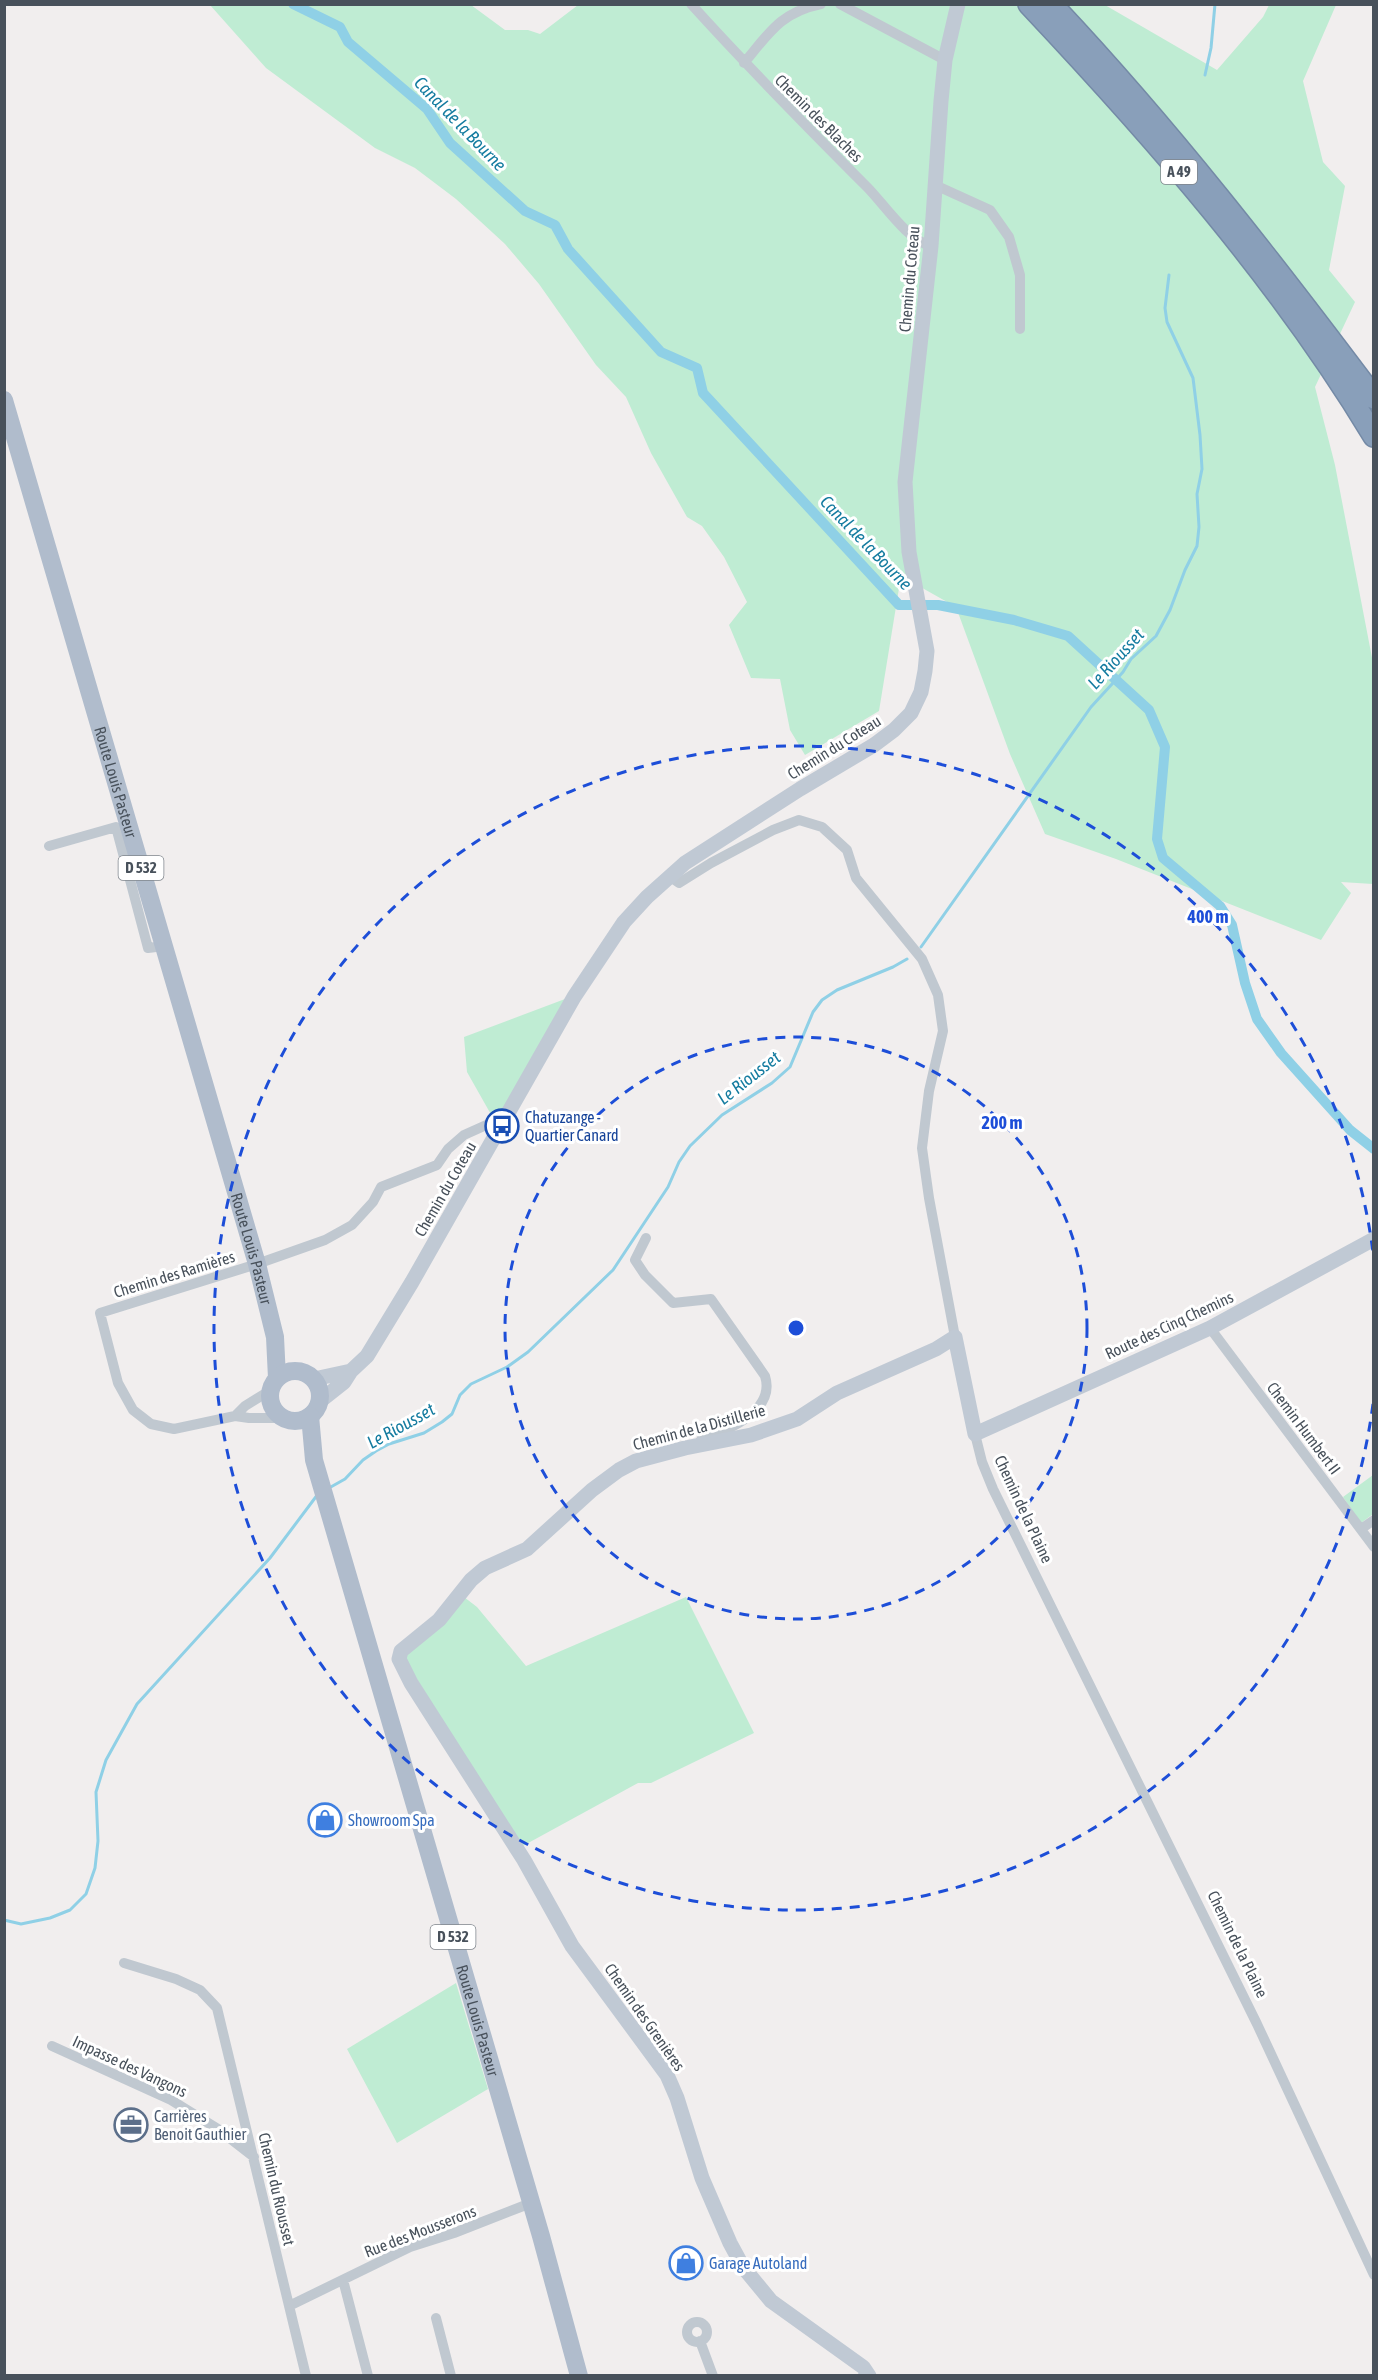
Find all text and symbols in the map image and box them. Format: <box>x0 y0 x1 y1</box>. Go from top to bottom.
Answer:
street label: Chemin des Blaches <box>772 71 867 166</box>
water label: Canal de la Bourne <box>410 72 511 175</box>
road number: A 49 <box>1161 160 1197 184</box>
street label: Chemin du Coteau <box>895 225 923 333</box>
water label: Canal de la Bourne <box>816 491 917 594</box>
water label: Le Riousset <box>1083 624 1149 693</box>
street label: Chemin du Coteau <box>784 711 884 783</box>
street label: Route Louis Pasteur <box>91 724 141 840</box>
road number: D 532 <box>118 856 164 880</box>
text: 400 m <box>1187 906 1228 927</box>
water label: Le Riousset <box>713 1046 785 1109</box>
bus stop icon: Chatuzange - Quartier Canard <box>484 1108 520 1144</box>
place label: Chatuzange - Quartier Canard <box>525 1108 619 1144</box>
text: 200 m <box>982 1112 1022 1133</box>
street label: Chemin du Coteau <box>411 1138 479 1240</box>
street label: Route Louis Pasteur <box>228 1191 276 1306</box>
street label: Chemin des Ramières <box>111 1247 237 1301</box>
street label: Route des Cinq Chemins <box>1102 1287 1237 1363</box>
centre of rings <box>786 1318 806 1338</box>
street label: Chemin Humbert II <box>1264 1379 1344 1477</box>
water label: Le Riousset <box>363 1398 439 1453</box>
street label: Chemin de la Distillerie <box>631 1401 767 1453</box>
street label: Chemin de la Plaine <box>991 1452 1057 1566</box>
shop icon: Showroom Spa <box>307 1802 343 1838</box>
place label: Showroom Spa <box>348 1811 435 1830</box>
street label: Chemin de la Plaine <box>1204 1888 1272 2000</box>
road number: D 532 <box>430 1925 476 1949</box>
street label: Chemin des Grenières <box>601 1960 689 2074</box>
street label: Route Louis Pasteur <box>453 1963 503 2078</box>
street label: Impasse des Vangons <box>70 2032 190 2101</box>
office icon: Carrières Benoit Gauthier <box>113 2107 149 2143</box>
place label: Carrières Benoit Gauthier <box>154 2107 247 2143</box>
street label: Chemin du Riousset <box>255 2131 299 2247</box>
street label: Rue des Mousserons <box>362 2201 479 2261</box>
shop icon: Garage Autoland <box>668 2245 704 2281</box>
place label: Garage Autoland <box>709 2254 807 2273</box>

